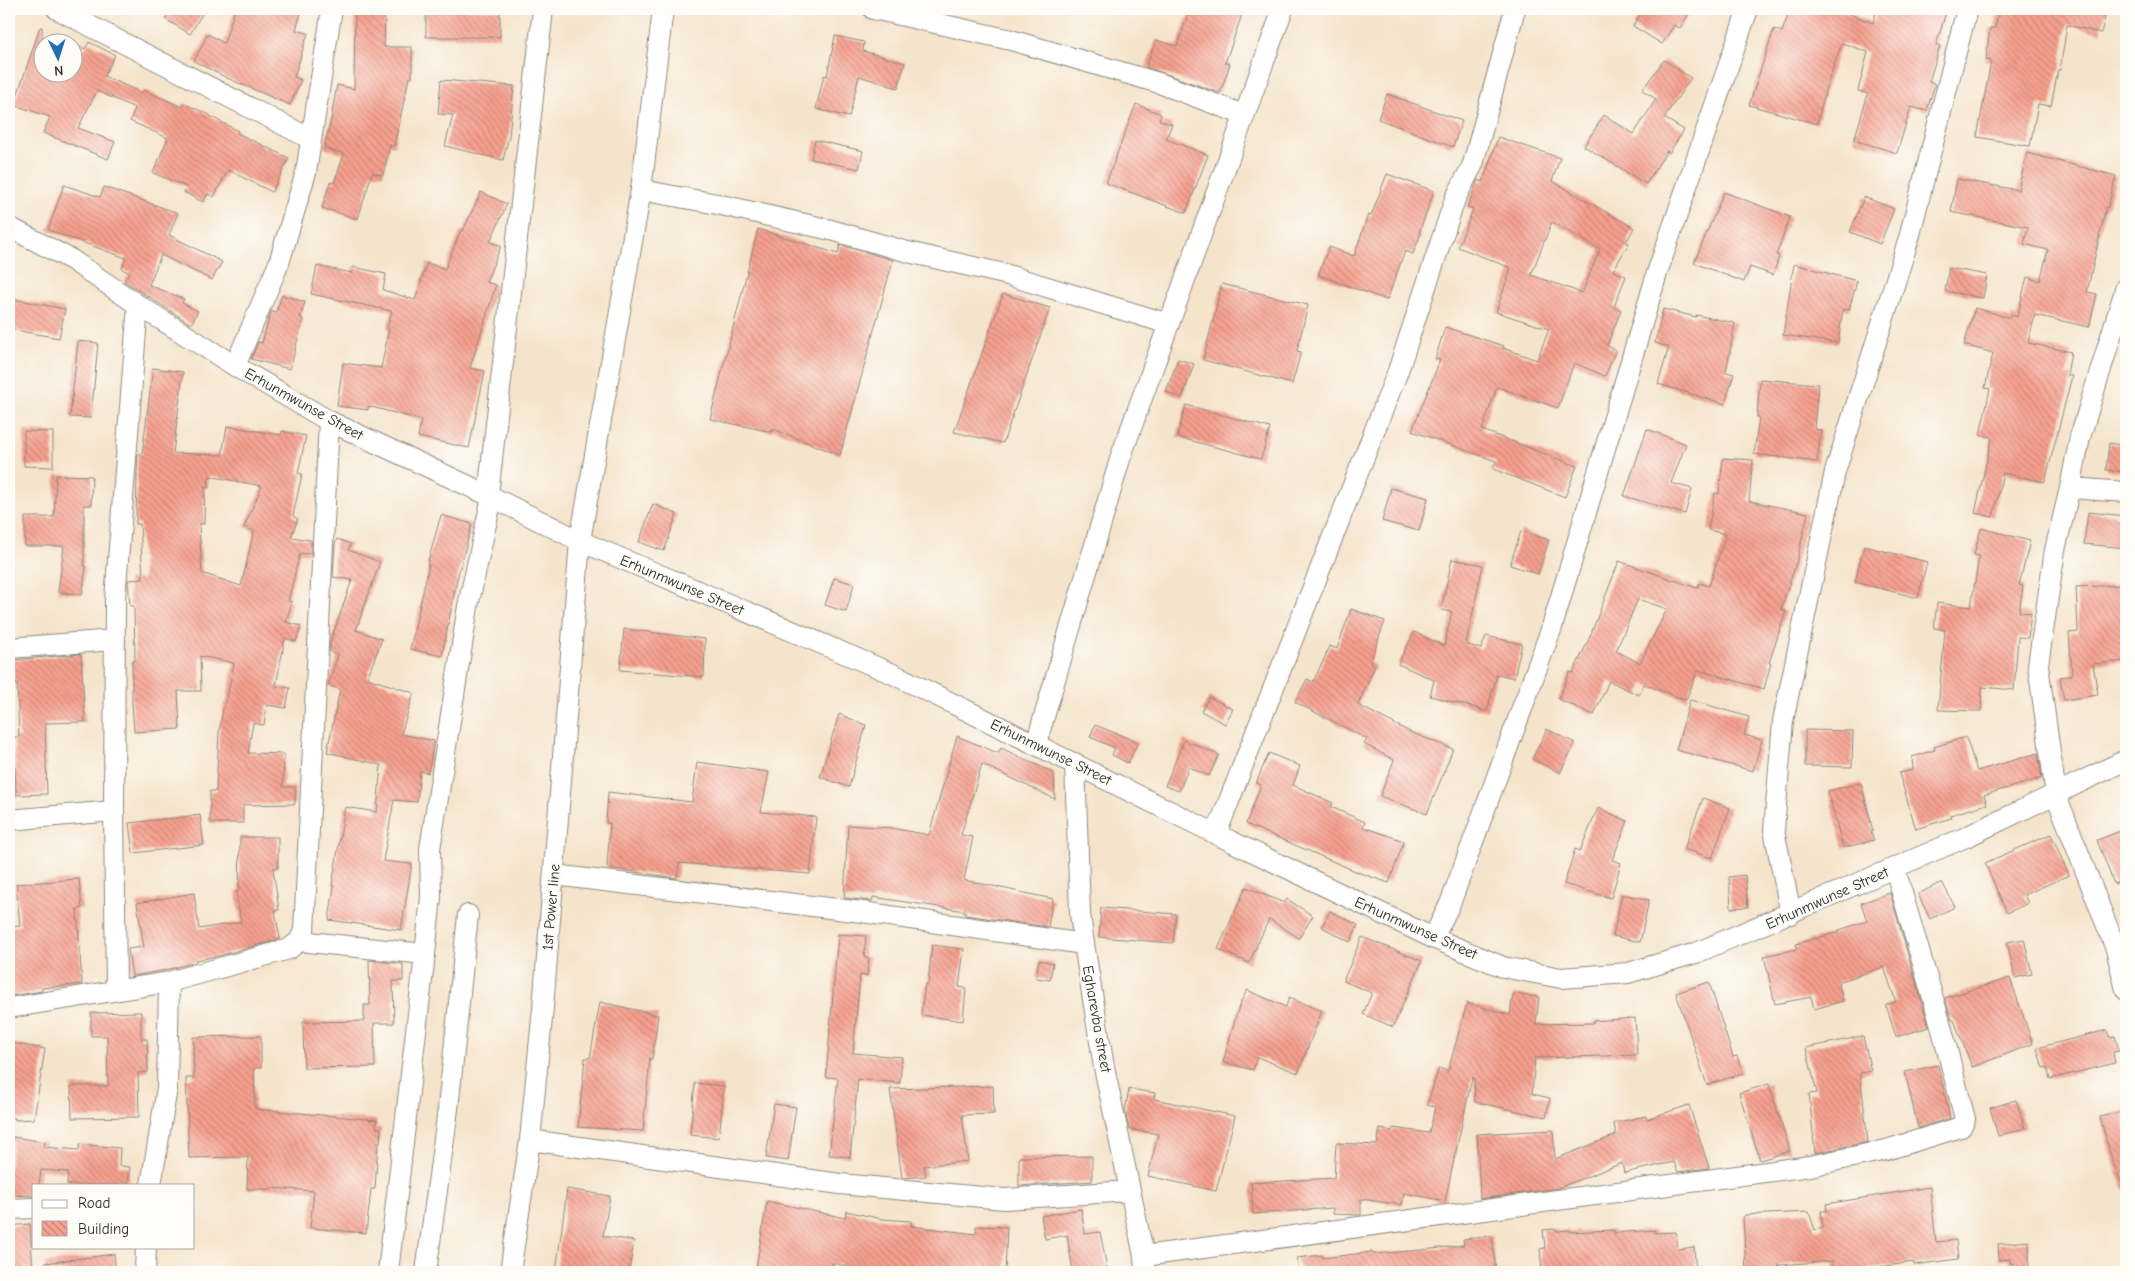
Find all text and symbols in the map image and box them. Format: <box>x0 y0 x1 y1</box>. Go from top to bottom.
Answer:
north arrow <box>32 32 82 82</box>
text: N <box>54 62 64 79</box>
street label: Erhunmwunse Street <box>242 364 367 444</box>
street label: Erhunmwunse Street <box>617 551 747 619</box>
street label: Erhunmwunse Street <box>987 715 1115 789</box>
street label: 1st Power line <box>538 863 564 951</box>
street label: Erhunmwunse Street <box>1763 863 1892 933</box>
street label: Erhunmwunse Street <box>1352 893 1481 963</box>
street label: Egharevba street <box>1079 964 1115 1075</box>
legend <box>32 1184 195 1248</box>
text: Road <box>78 1194 110 1212</box>
text: Building <box>78 1220 129 1238</box>

